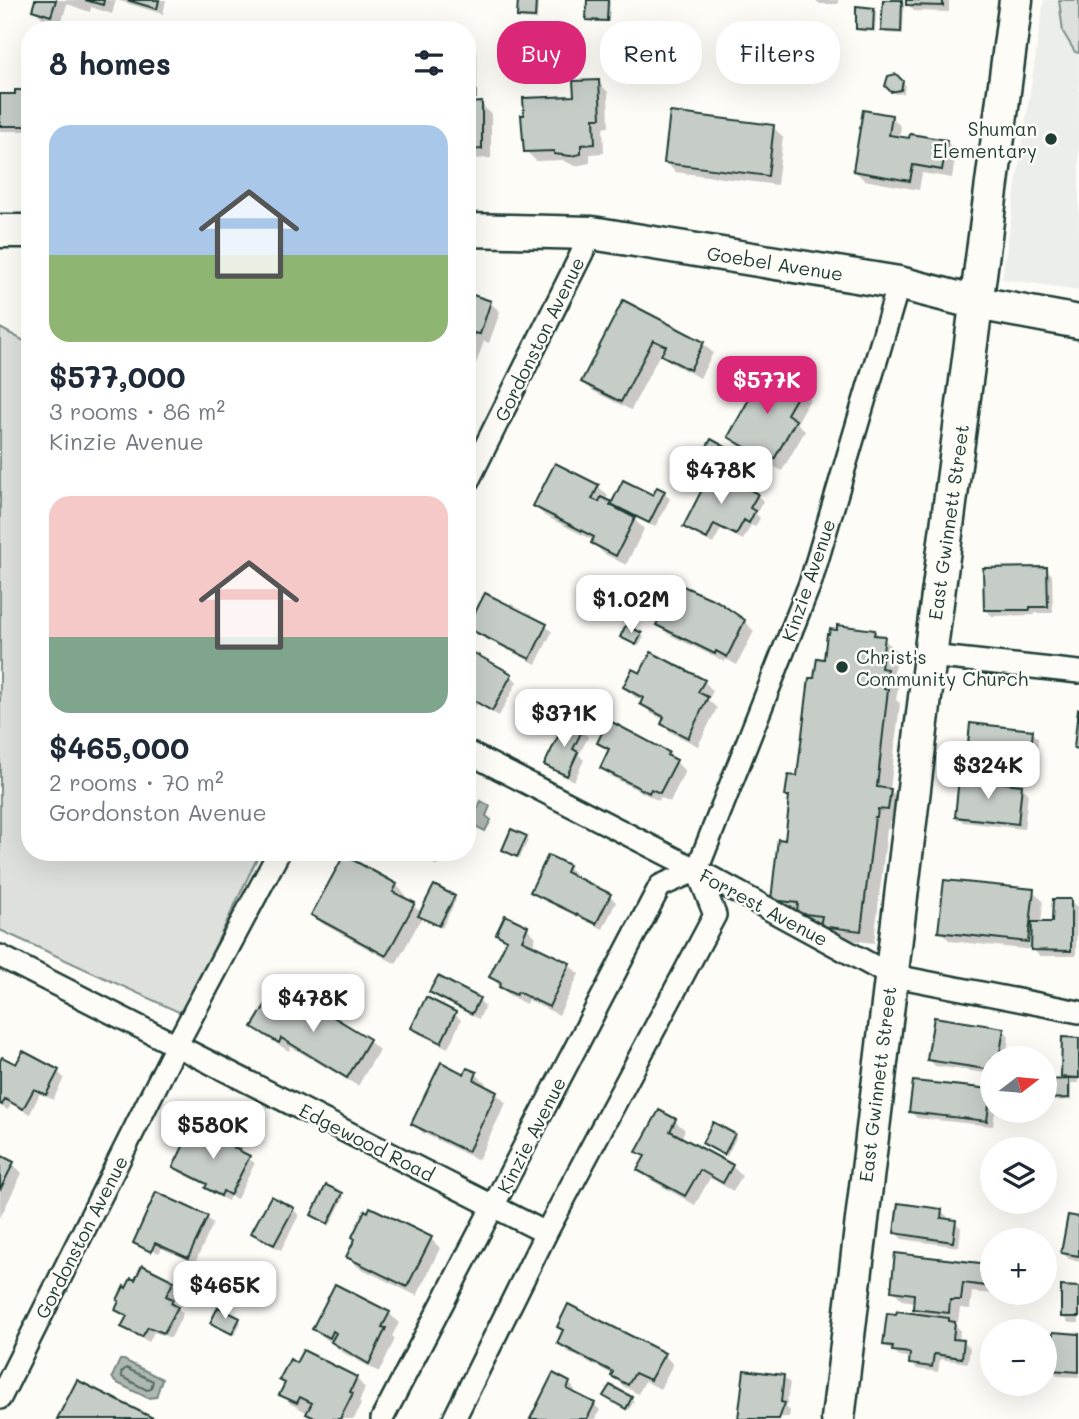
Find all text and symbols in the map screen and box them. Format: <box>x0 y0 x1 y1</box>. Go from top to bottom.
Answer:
chip: Buy <box>497 21 586 84</box>
chip: Rent <box>600 21 702 84</box>
chip: Filters <box>716 21 840 84</box>
text: 8 homes <box>49 43 171 83</box>
icon: filters <box>410 44 448 82</box>
place label: Shuman Elementary <box>932 116 1037 163</box>
marker: Shuman Elementary <box>1043 131 1059 147</box>
icon: home <box>186 171 312 297</box>
street label: Goebel Avenue <box>705 240 845 286</box>
street label: Gordonston Avenue <box>488 253 590 425</box>
text: $577,000 <box>49 356 186 396</box>
pin: $577K <box>718 356 816 416</box>
text: $577K <box>733 364 801 394</box>
text: 3 rooms · 86 m² <box>49 396 225 426</box>
street label: East Gwinnett Street <box>922 423 974 621</box>
text: Kinzie Avenue <box>49 426 204 456</box>
pin: $478K <box>672 447 770 506</box>
text: $478K <box>685 454 757 484</box>
street label: Kinzie Avenue <box>775 515 841 645</box>
icon: home <box>186 542 312 668</box>
pin: $1.02M <box>574 576 688 635</box>
text: $1.02M <box>592 583 670 613</box>
place label: Christ's Community Church <box>856 644 1028 691</box>
marker: Christ's Community Church <box>834 659 850 675</box>
pin: $371K <box>515 690 613 749</box>
text: $371K <box>531 697 597 727</box>
text: $465,000 <box>49 727 189 767</box>
pin: $324K <box>939 742 1037 801</box>
text: $324K <box>953 749 1023 779</box>
text: 2 rooms · 70 m² <box>49 767 224 797</box>
text: Gordonston Avenue <box>49 797 267 827</box>
street label: Forrest Avenue <box>695 863 833 951</box>
pin: $478K <box>264 974 362 1034</box>
text: $478K <box>277 982 349 1012</box>
street label: East Gwinnett Street <box>853 985 901 1183</box>
north arrow <box>980 1046 1057 1124</box>
map controls <box>980 1046 1057 1396</box>
street label: Kinzie Avenue <box>491 1072 571 1198</box>
street label: Edgewood Road <box>295 1097 439 1187</box>
pin: $580K <box>164 1102 262 1161</box>
text: $580K <box>177 1109 249 1139</box>
button: layers <box>980 1137 1057 1214</box>
street label: Gordonston Avenue <box>29 1151 133 1323</box>
button: + <box>980 1228 1057 1305</box>
pin: $465K <box>176 1262 274 1321</box>
text: $465K <box>189 1269 261 1299</box>
button: − <box>980 1319 1057 1396</box>

